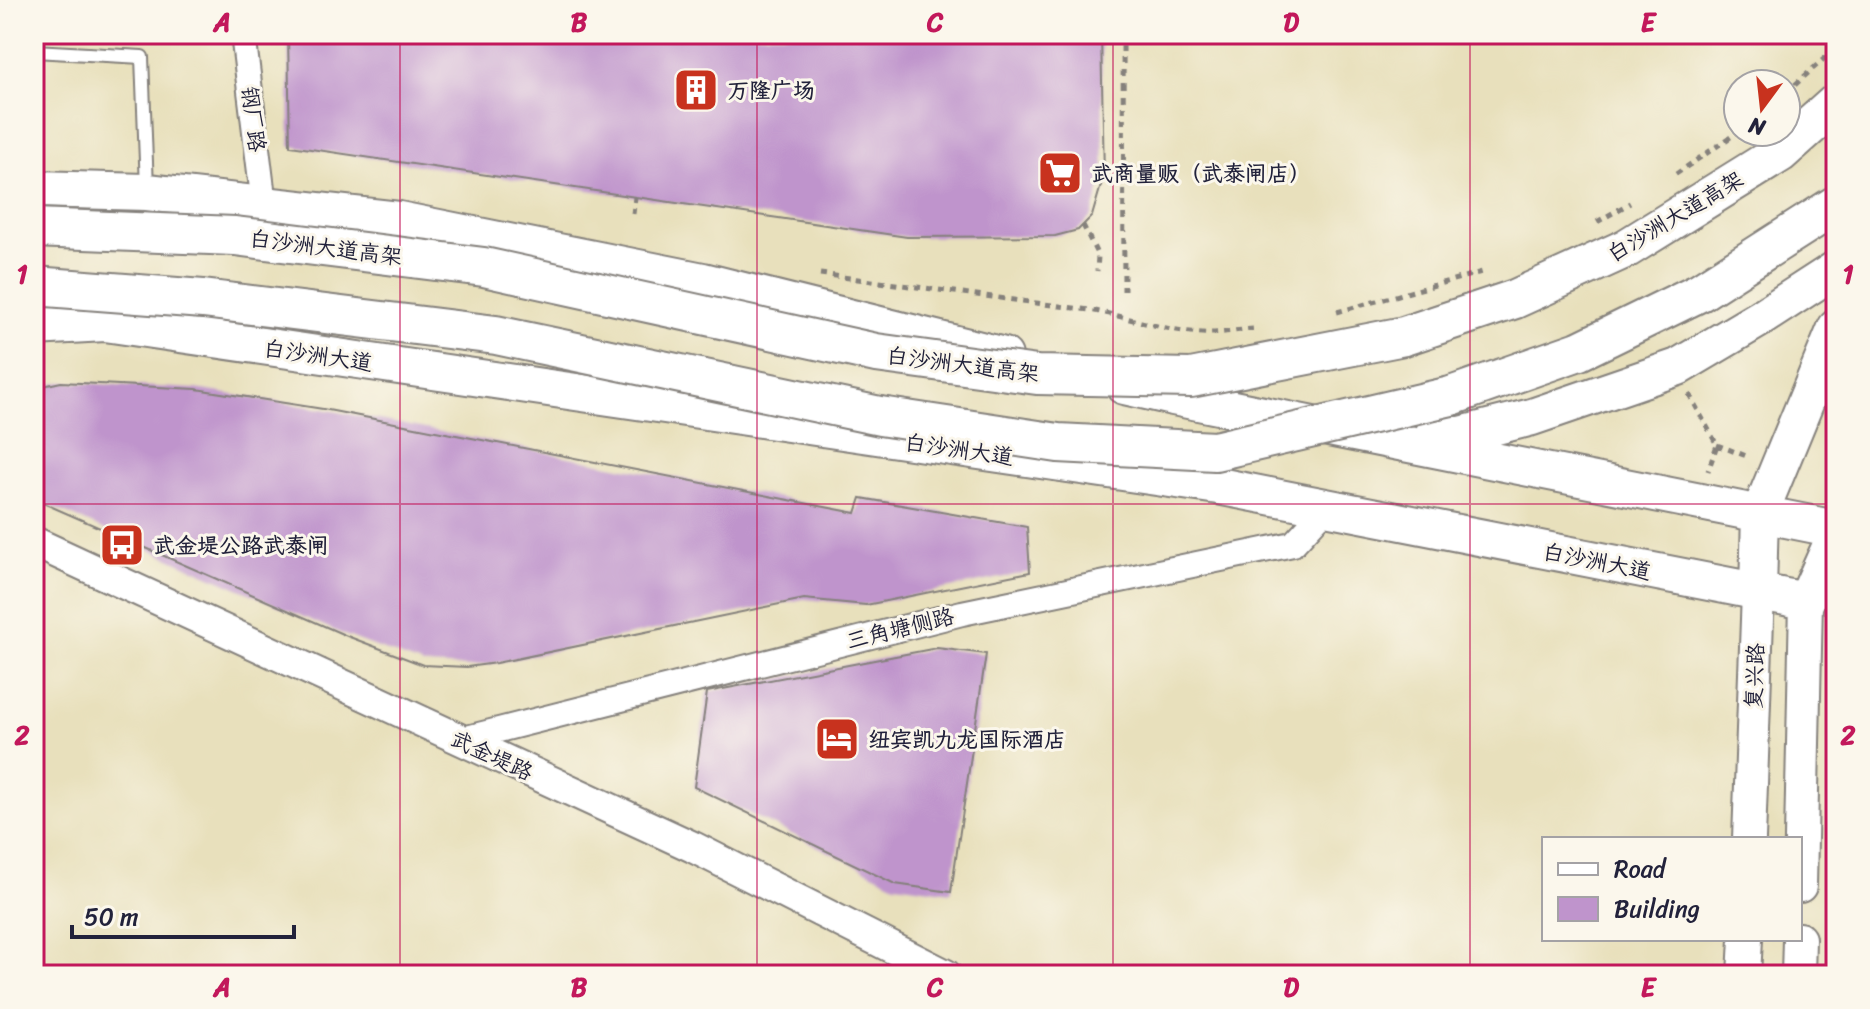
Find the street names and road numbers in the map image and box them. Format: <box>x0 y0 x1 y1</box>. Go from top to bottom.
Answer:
street label: 钢厂路 <box>230 84 277 154</box>
street label: 白沙洲大道高架 <box>1599 160 1751 273</box>
street label: 白沙洲大道高架 <box>247 219 405 276</box>
street label: 白沙洲大道 <box>261 329 375 382</box>
street label: 白沙洲大道高架 <box>884 336 1042 393</box>
street label: 白沙洲大道 <box>902 423 1016 476</box>
street label: 白沙洲大道 <box>1539 532 1655 591</box>
street label: 三角塘侧路 <box>842 596 958 661</box>
street label: 复兴路 <box>1734 642 1775 710</box>
street label: 武金堤路 <box>444 719 540 792</box>

